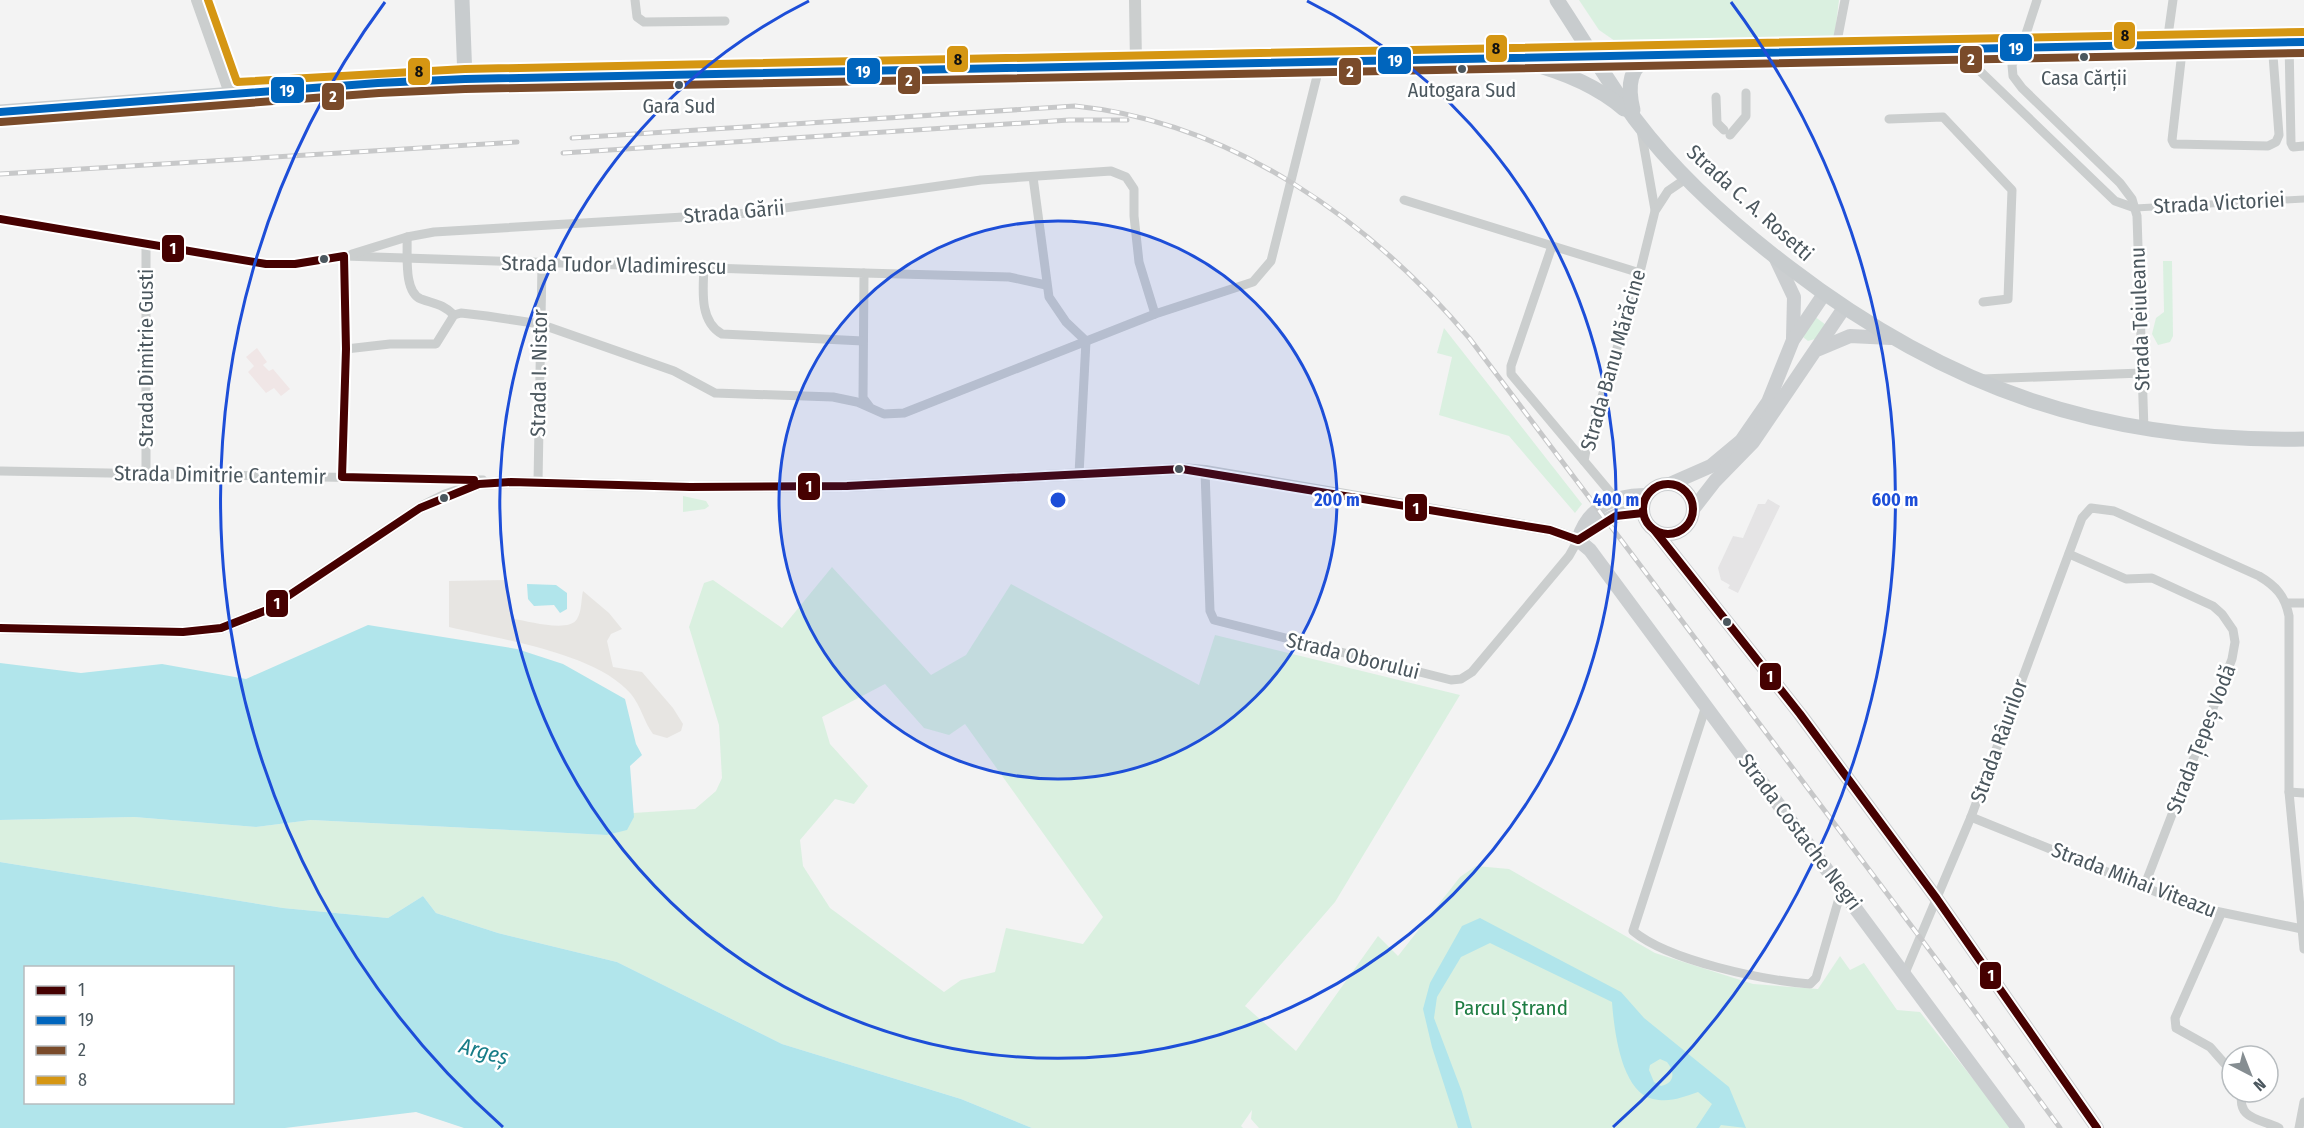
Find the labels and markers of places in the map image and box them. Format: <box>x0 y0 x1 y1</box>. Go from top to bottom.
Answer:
marker: Casa Cărții <box>2078 51 2090 63</box>
marker: Autogara Sud <box>1456 63 1468 75</box>
place label: Casa Cărții <box>2041 66 2127 91</box>
place label: Autogara Sud <box>1408 78 1516 102</box>
marker: Gara Sud <box>673 79 685 91</box>
place label: Gara Sud <box>642 94 716 118</box>
unlabelled marker <box>318 253 330 265</box>
unlabelled marker <box>1173 463 1185 475</box>
centre of rings <box>1048 490 1068 510</box>
unlabelled marker <box>438 492 450 504</box>
unlabelled marker <box>1721 616 1733 628</box>

